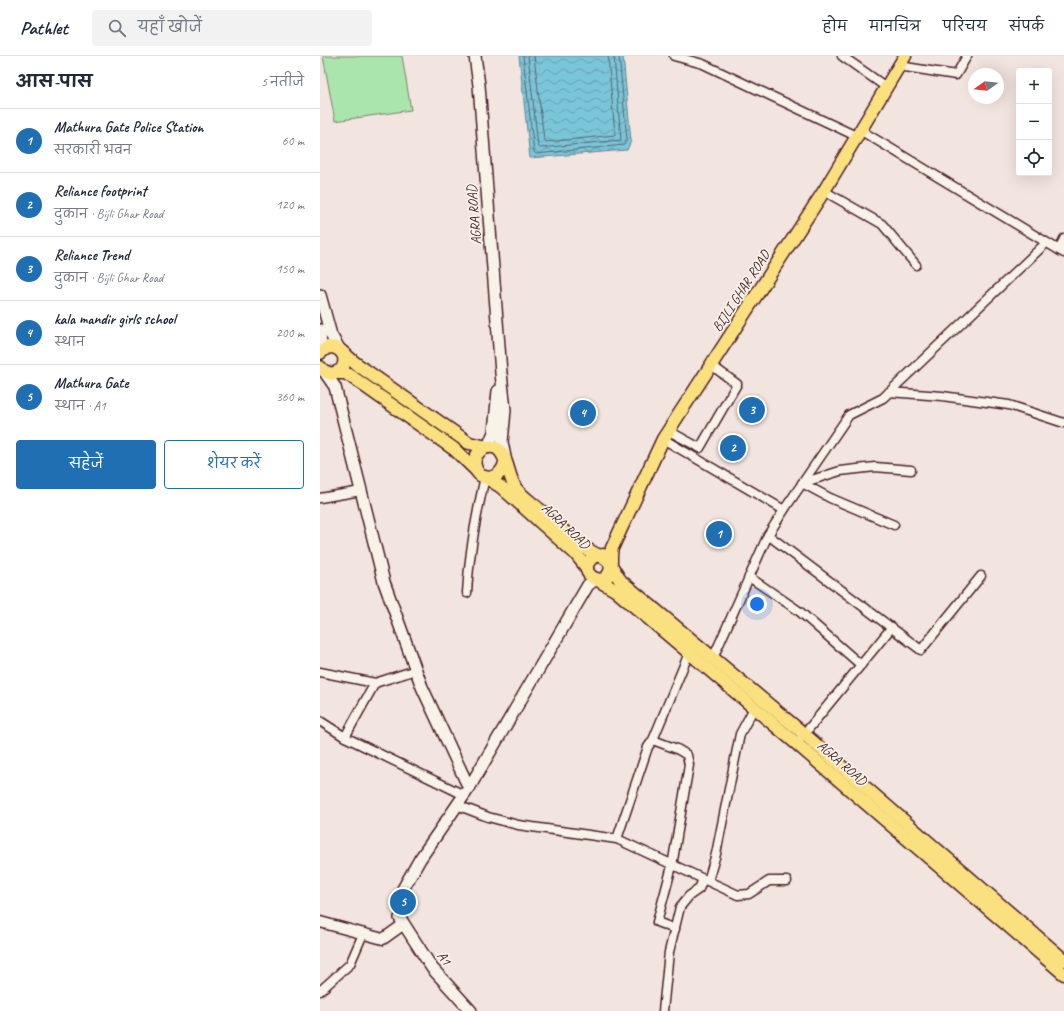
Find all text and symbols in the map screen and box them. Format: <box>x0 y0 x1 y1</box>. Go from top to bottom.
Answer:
search box <box>92 10 372 46</box>
text: Pathlet <box>20 16 68 40</box>
icon: search <box>106 17 128 39</box>
text: यहाँ खोजें <box>138 18 202 37</box>
text: होम <box>823 18 847 35</box>
text: मानचित्र <box>869 18 921 35</box>
text: परिचय <box>943 18 987 35</box>
text: संपर्क <box>1009 18 1044 35</box>
north arrow <box>968 68 1004 104</box>
map controls <box>1016 68 1052 176</box>
button: + <box>1016 68 1052 104</box>
text: आस-पास <box>16 71 92 92</box>
text: 5 नतीजे <box>261 74 304 90</box>
button: − <box>1016 104 1052 140</box>
text: Mathura Gate Police Station <box>54 118 204 137</box>
text: 1 <box>26 133 32 149</box>
text: 60 m <box>282 133 304 149</box>
button: locate <box>1016 140 1052 176</box>
text: सरकारी भवन <box>54 142 132 158</box>
text: Reliance footprint <box>54 182 147 201</box>
street label: AGRA ROAD <box>463 183 485 245</box>
text: 2 <box>26 197 32 213</box>
text: 120 m <box>276 197 304 213</box>
text: दुकान · Bijli Ghar Road <box>54 206 163 222</box>
text: Reliance Trend <box>54 246 129 265</box>
street label: BIJLI GHAR ROAD <box>708 246 774 335</box>
text: 3 <box>26 261 32 277</box>
text: 150 m <box>276 261 304 277</box>
text: दुकान · Bijli Ghar Road <box>54 270 163 286</box>
text: kala mandir girls school <box>54 310 175 329</box>
text: 4 <box>26 325 32 341</box>
text: 200 m <box>276 325 304 341</box>
text: स्थान <box>54 334 85 350</box>
text: Mathura Gate <box>54 374 128 393</box>
text: 5 <box>26 389 32 405</box>
text: 360 m <box>276 389 304 405</box>
pin: 3 <box>739 395 765 425</box>
text: स्थान · A1 <box>54 398 106 414</box>
pin: 4 <box>570 398 596 428</box>
pin: 2 <box>720 433 746 463</box>
button: सहेजें <box>16 440 156 489</box>
button: शेयर करें <box>164 440 304 489</box>
street label: AGRA ROAD <box>538 499 595 554</box>
pin: 1 <box>706 519 732 549</box>
your location <box>747 594 767 614</box>
street label: AGRA ROAD <box>814 737 872 790</box>
pin: 5 <box>390 887 416 917</box>
street label: A1 <box>433 948 455 969</box>

